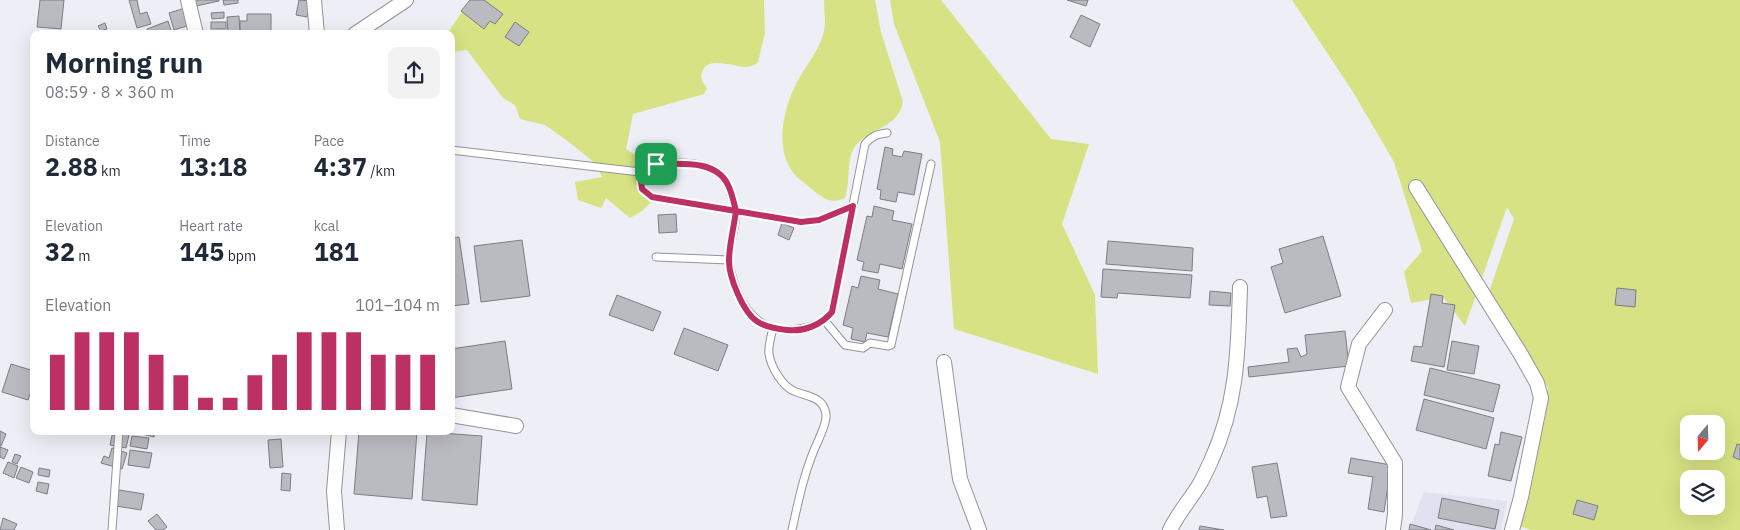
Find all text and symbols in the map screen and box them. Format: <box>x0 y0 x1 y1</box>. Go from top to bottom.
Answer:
text: Morning run <box>45 44 203 81</box>
button: share <box>388 47 440 99</box>
text: 08:59 · 8 × 360 m <box>45 82 174 102</box>
text: Distance <box>45 132 100 150</box>
text: Time <box>179 132 211 150</box>
text: Pace <box>314 132 344 150</box>
pin <box>635 143 677 185</box>
text: 2.88 <box>45 150 98 183</box>
text: 13:18 <box>179 150 248 183</box>
text: 4:37 <box>314 150 367 183</box>
icon: arrive <box>642 150 670 178</box>
text: km <box>98 162 121 180</box>
text: /km <box>367 162 395 180</box>
text: Elevation <box>45 217 103 235</box>
text: Heart rate <box>179 217 243 235</box>
text: kcal <box>314 217 339 235</box>
text: 32 <box>45 235 75 268</box>
text: 145 <box>179 235 224 268</box>
text: 181 <box>314 235 359 268</box>
text: m <box>75 247 91 265</box>
text: bpm <box>224 247 256 265</box>
text: Elevation <box>45 295 111 315</box>
text: 101–104 m <box>355 295 440 315</box>
north arrow <box>1680 415 1725 460</box>
map controls <box>1680 415 1725 515</box>
button: layers <box>1680 470 1725 515</box>

